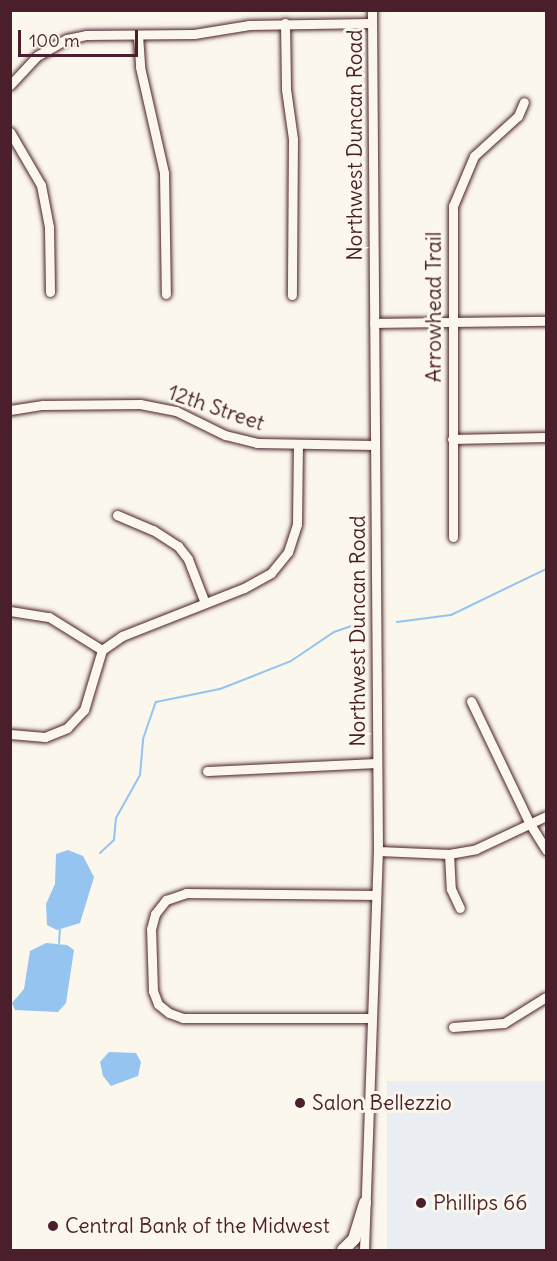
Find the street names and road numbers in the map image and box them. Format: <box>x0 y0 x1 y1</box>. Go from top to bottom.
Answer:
street label: Northwest Duncan Road <box>342 29 368 261</box>
street label: Arrowhead Trail <box>421 232 447 382</box>
street label: 12th Street <box>165 380 267 436</box>
street label: Northwest Duncan Road <box>345 515 371 747</box>

